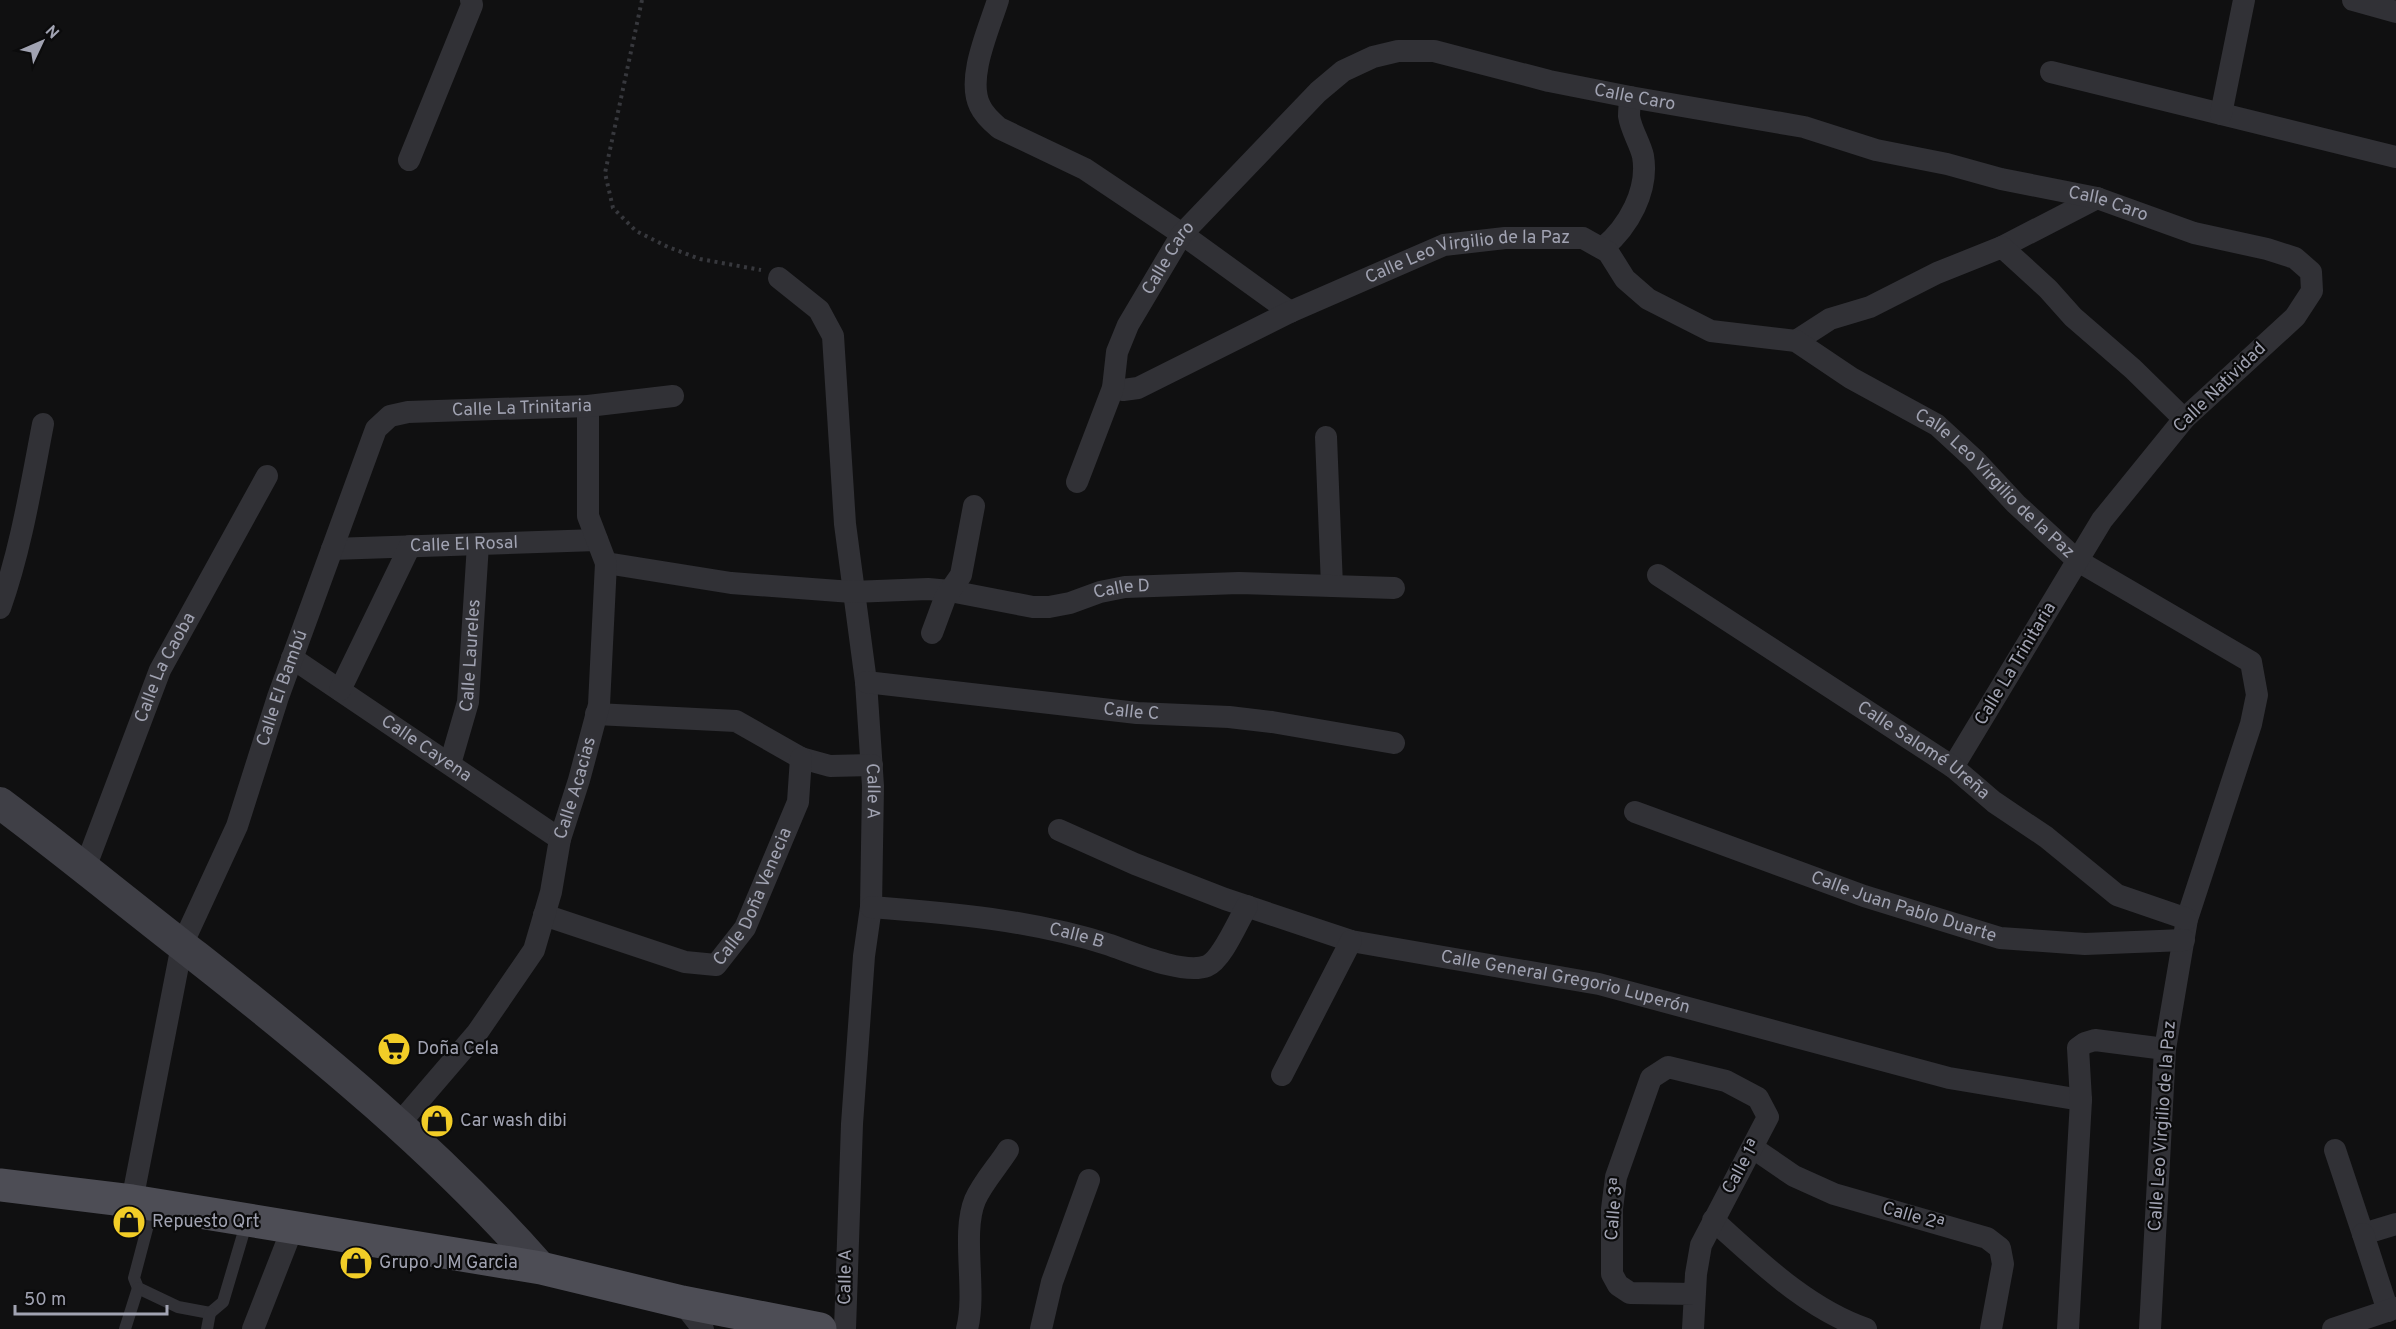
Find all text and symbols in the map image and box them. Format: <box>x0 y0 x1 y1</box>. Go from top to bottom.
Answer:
north arrow <box>12 12 72 72</box>
text: N <box>40 22 63 44</box>
street label: Calle Caro <box>1592 79 1677 116</box>
street label: Calle Caro <box>2066 181 2151 227</box>
street label: Calle Caro <box>1137 216 1200 299</box>
street label: Calle Leo Virgilio de la Paz <box>1362 226 1570 289</box>
street label: Calle Natividad <box>2169 338 2271 438</box>
street label: Calle La Trinitaria <box>451 394 592 422</box>
street label: Calle Leo Virgilio de la Paz <box>1911 403 2079 564</box>
street label: Calle El Rosal <box>410 531 518 558</box>
street label: Calle D <box>1090 575 1150 605</box>
street label: Calle Laureles <box>454 598 486 715</box>
street label: Calle La Trinitaria <box>1970 598 2062 730</box>
street label: Calle La Caoba <box>130 608 201 726</box>
street label: Calle El Bambú <box>252 627 313 749</box>
street label: Calle Salomé Ureña <box>1852 696 1994 805</box>
street label: Calle C <box>1102 698 1160 725</box>
street label: Calle Cayena <box>376 710 476 787</box>
street label: Calle Acacias <box>549 734 602 842</box>
street label: Calle A <box>860 763 885 819</box>
street label: Calle Doña Venecia <box>708 824 797 971</box>
street label: Calle Juan Pablo Duarte <box>1808 866 1999 948</box>
street label: Calle B <box>1047 918 1107 954</box>
street label: Calle General Gregorio Luperón <box>1439 945 1693 1019</box>
street label: Calle Leo Virgilio de la Paz <box>2144 1020 2182 1232</box>
supermarket icon: Doña Cela <box>376 1031 412 1067</box>
place label: Doña Cela <box>417 1038 499 1061</box>
shop icon: Car wash dibi <box>419 1103 455 1139</box>
place label: Car wash dibi <box>460 1110 567 1133</box>
street label: Calle 1ª <box>1718 1136 1766 1198</box>
street label: Calle 3ª <box>1601 1176 1629 1242</box>
street label: Calle 2ª <box>1879 1197 1947 1237</box>
shop icon: Repuesto Qrt <box>111 1204 147 1240</box>
place label: Repuesto Qrt <box>152 1211 260 1234</box>
shop icon: Grupo J M Garcia <box>338 1245 374 1281</box>
street label: Calle A <box>834 1249 858 1305</box>
place label: Grupo J M Garcia <box>379 1252 518 1275</box>
scale bar <box>15 1278 166 1316</box>
text: 50 m <box>24 1289 66 1312</box>

